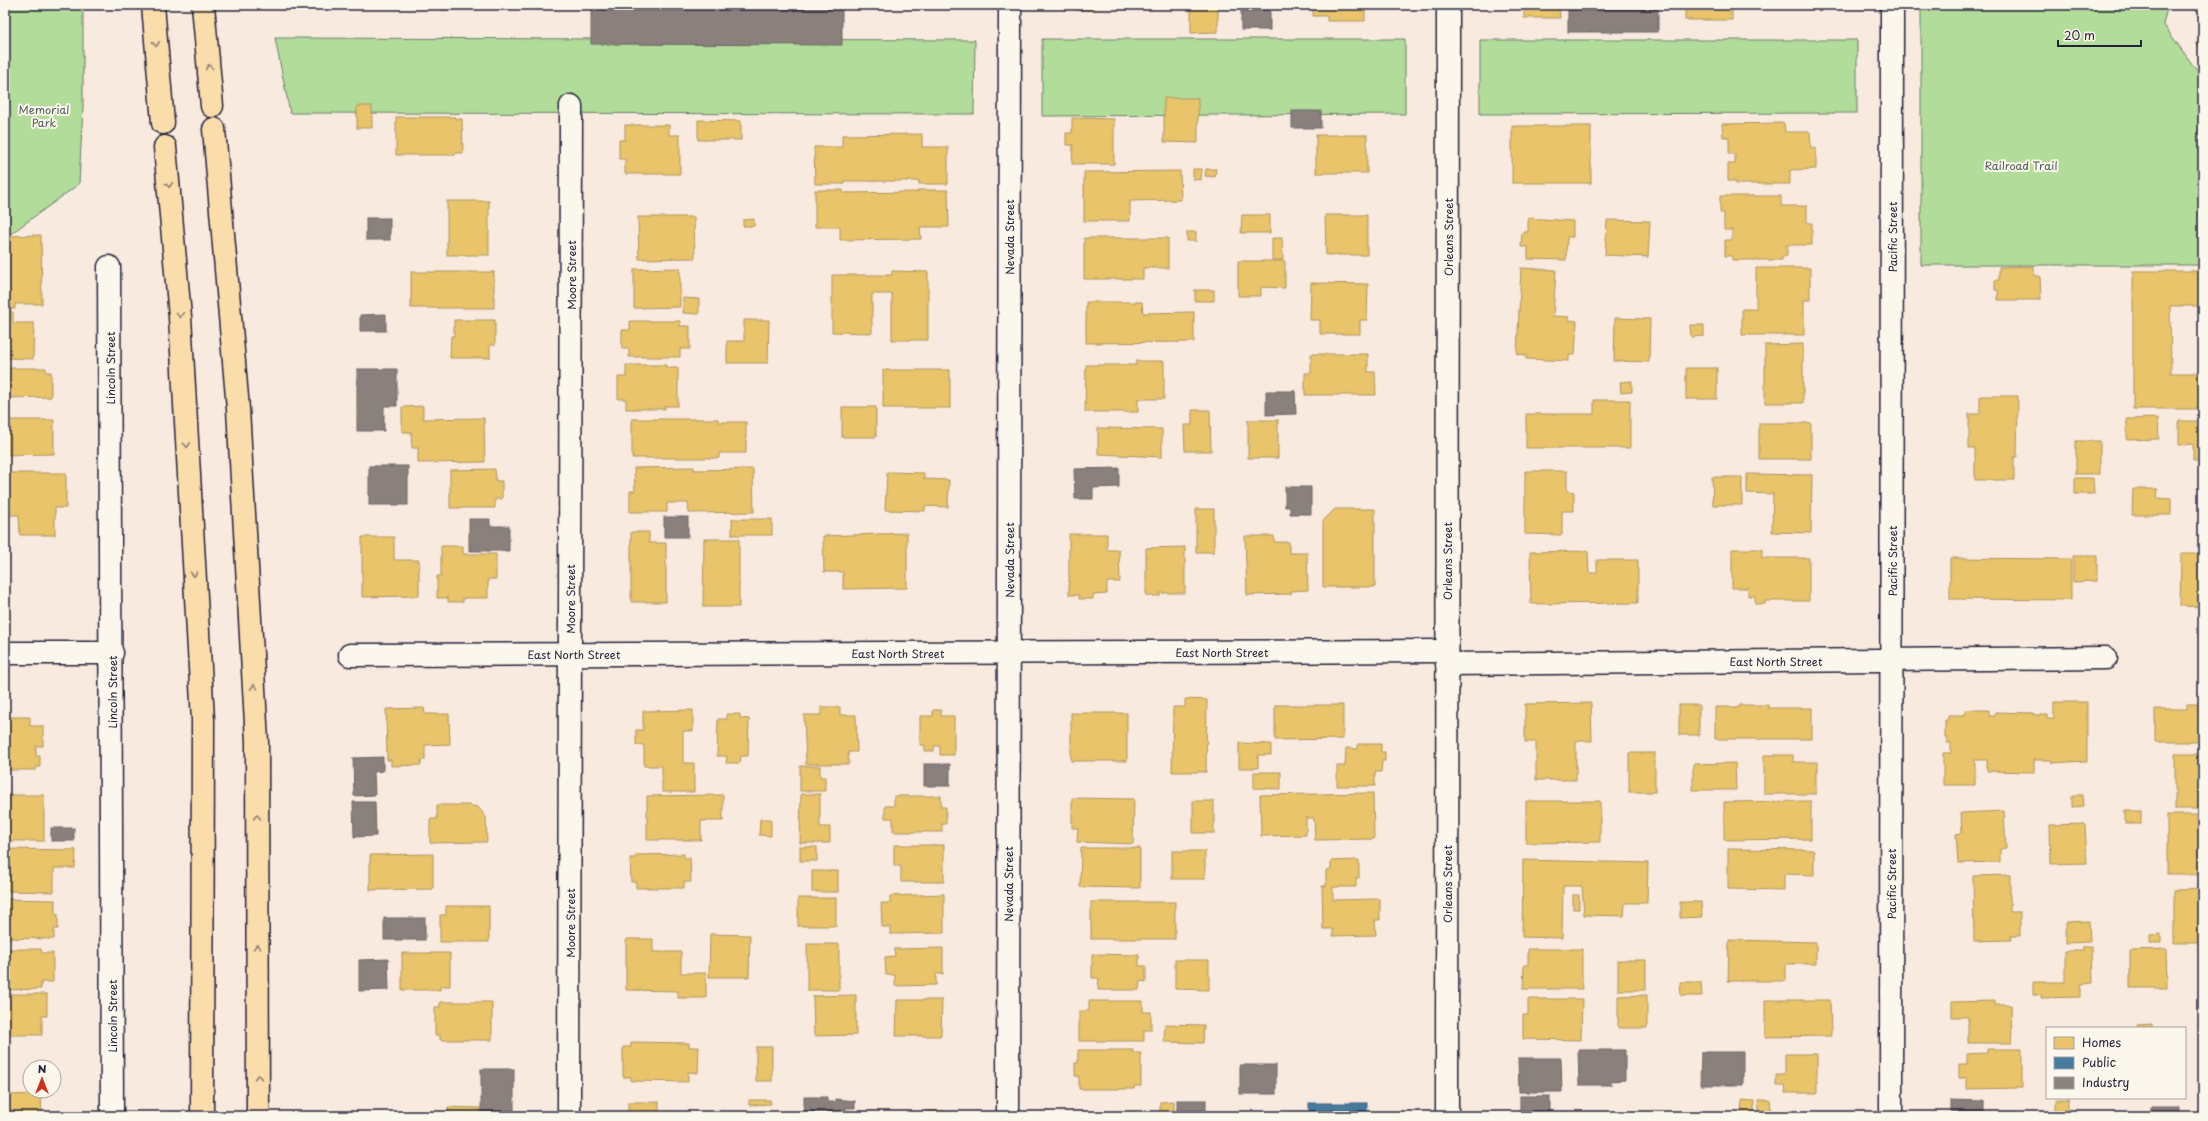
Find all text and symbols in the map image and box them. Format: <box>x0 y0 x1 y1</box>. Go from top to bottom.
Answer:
scale bar <box>2058 22 2141 48</box>
text: 20 m <box>2064 26 2095 44</box>
one-way arrow <box>152 41 161 47</box>
one-way arrow <box>204 64 213 70</box>
park label: Memorial Park <box>19 101 69 131</box>
park label: Railroad Trail <box>1984 157 2058 174</box>
one-way arrow <box>164 182 173 188</box>
street label: Orleans Street <box>1440 198 1457 276</box>
street label: Nevada Street <box>1001 199 1018 275</box>
street label: Pacific Street <box>1884 201 1901 272</box>
street label: Moore Street <box>563 240 580 310</box>
one-way arrow <box>175 312 184 318</box>
street label: Lincoln Street <box>102 331 119 405</box>
one-way arrow <box>183 442 191 448</box>
street label: Nevada Street <box>1001 522 1018 598</box>
street label: Orleans Street <box>1439 522 1456 600</box>
street label: Pacific Street <box>1884 525 1901 596</box>
street label: Moore Street <box>562 564 579 634</box>
one-way arrow <box>190 571 199 577</box>
street label: East North Street <box>1176 644 1269 661</box>
street label: East North Street <box>852 645 945 662</box>
street label: East North Street <box>528 646 621 663</box>
street label: East North Street <box>1730 653 1823 670</box>
street label: Lincoln Street <box>104 655 121 729</box>
one-way arrow <box>250 684 259 690</box>
one-way arrow <box>253 814 261 820</box>
street label: Orleans Street <box>1439 845 1456 923</box>
street label: Nevada Street <box>1000 846 1017 922</box>
street label: Pacific Street <box>1883 848 1900 919</box>
street label: Moore Street <box>562 888 579 958</box>
one-way arrow <box>253 944 261 950</box>
street label: Lincoln Street <box>104 979 121 1053</box>
legend <box>2046 1027 2186 1099</box>
text: Homes <box>2082 1033 2121 1051</box>
text: Public <box>2082 1053 2116 1071</box>
north arrow <box>22 1059 62 1099</box>
text: N <box>38 1060 47 1077</box>
text: Industry <box>2082 1073 2130 1091</box>
one-way arrow <box>254 1074 262 1080</box>

